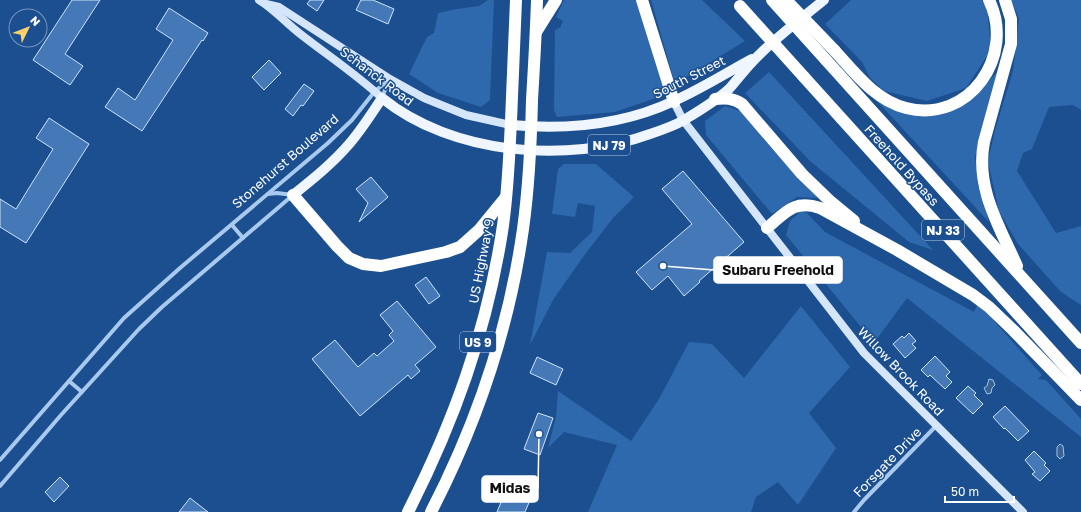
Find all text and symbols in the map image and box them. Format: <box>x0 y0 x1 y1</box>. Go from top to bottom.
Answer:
north arrow <box>8 8 48 48</box>
text: N <box>28 13 43 28</box>
street label: Schanck Road <box>337 43 417 109</box>
street label: South Street <box>650 52 728 102</box>
street label: Stonehurst Boulevard <box>229 110 341 212</box>
street label: Freehold Bypass <box>861 121 943 209</box>
road number: NJ 79 <box>588 135 630 155</box>
street label: US Highway 9 <box>465 217 497 305</box>
road number: NJ 33 <box>922 220 964 240</box>
callout: Subaru Freehold <box>714 257 842 283</box>
text: Subaru Freehold <box>722 261 834 278</box>
street label: Willow Brook Road <box>854 323 948 419</box>
road number: US 9 <box>460 332 496 352</box>
street label: Forsgate Drive <box>850 424 924 500</box>
callout: Midas <box>482 476 538 502</box>
scale bar <box>945 478 1014 504</box>
text: Midas <box>490 479 531 496</box>
text: 50 m <box>951 484 979 499</box>

